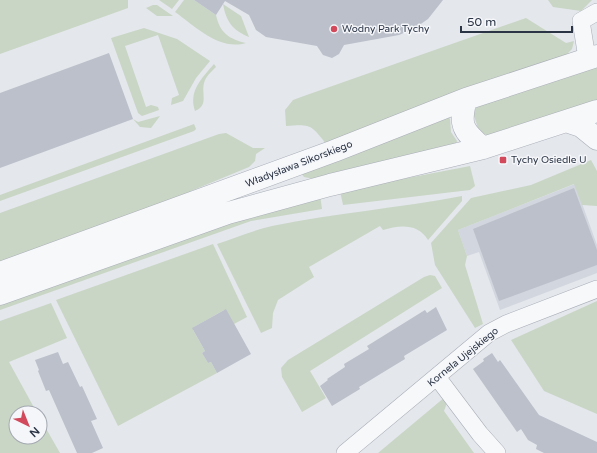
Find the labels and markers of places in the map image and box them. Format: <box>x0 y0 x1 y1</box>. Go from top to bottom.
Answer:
place label: Wodny Park Tychy <box>342 23 430 35</box>
marker: Wodny Park Tychy <box>329 24 339 34</box>
place label: Tychy Osiedle U <box>511 154 587 166</box>
marker: Tychy Osiedle U <box>498 155 508 165</box>

